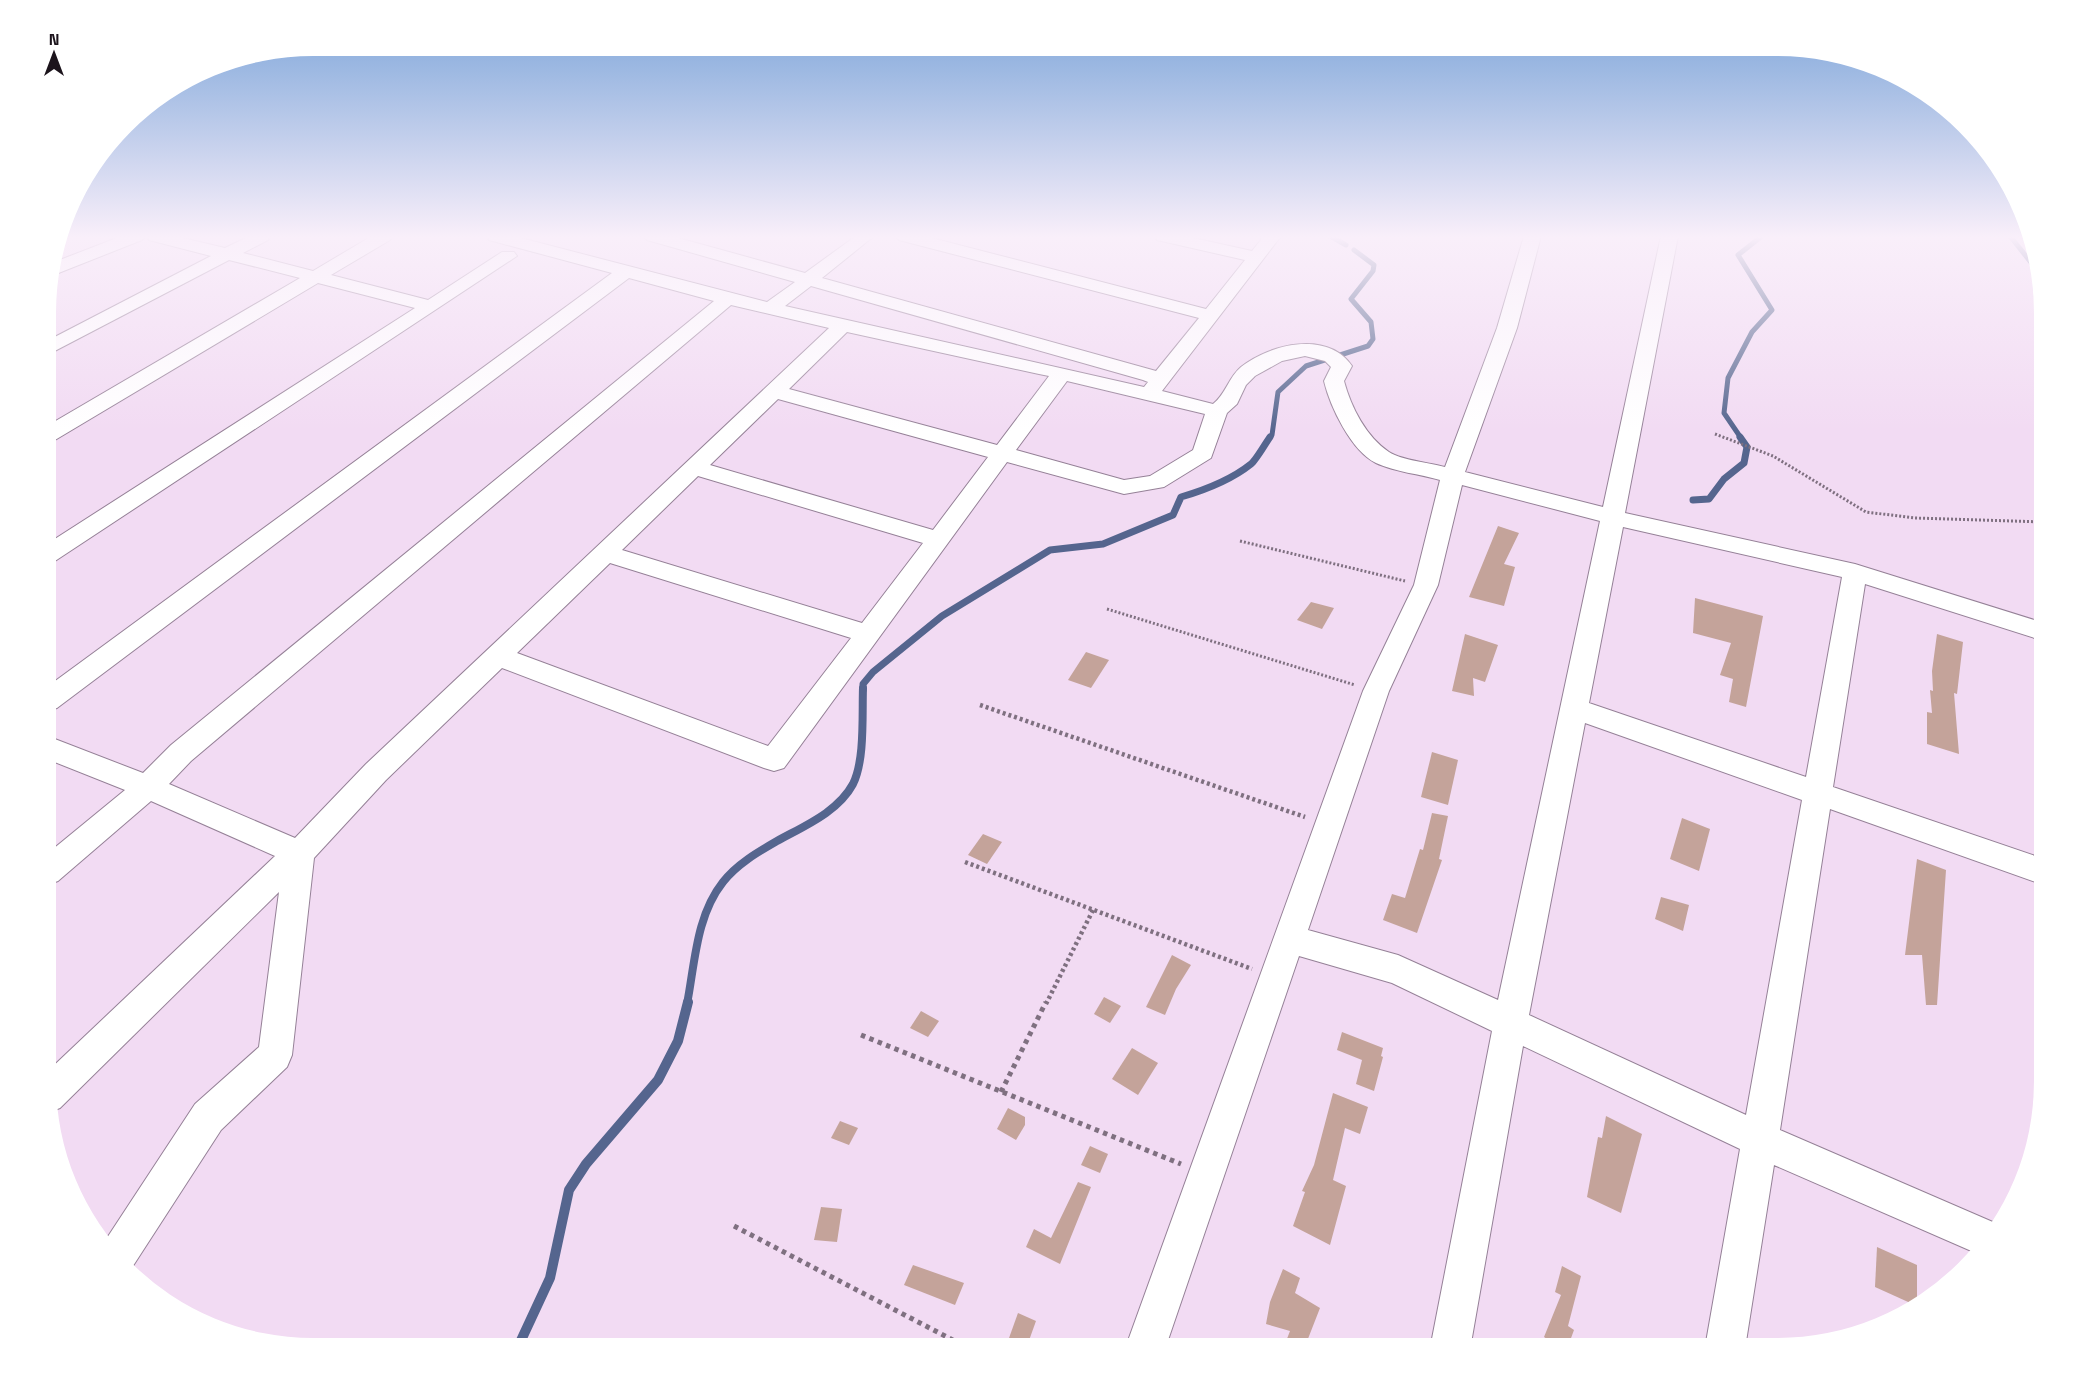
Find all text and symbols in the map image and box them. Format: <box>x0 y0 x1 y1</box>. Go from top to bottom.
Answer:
north arrow <box>24 24 84 84</box>
text: N <box>49 29 59 50</box>

